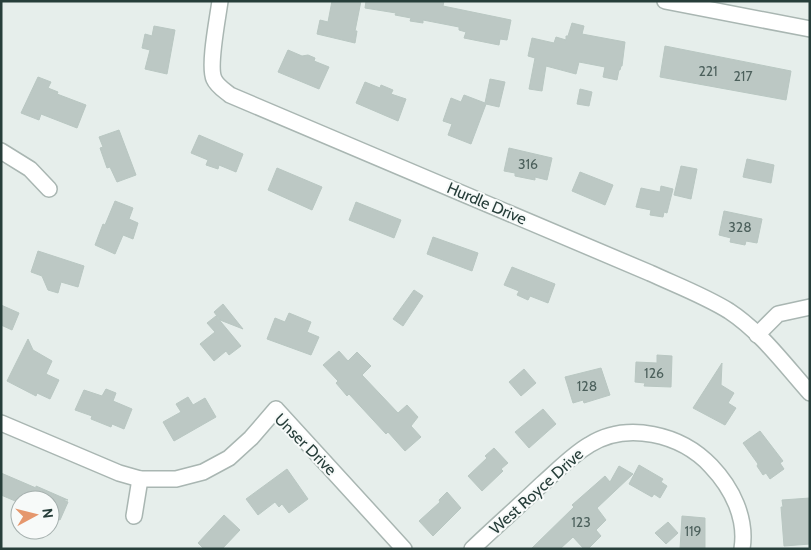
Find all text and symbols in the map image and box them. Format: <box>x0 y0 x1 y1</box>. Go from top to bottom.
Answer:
house number: 221 <box>698 62 718 80</box>
house number: 217 <box>734 67 752 85</box>
house number: 316 <box>518 155 538 173</box>
street label: Hurdle Drive <box>444 178 529 229</box>
house number: 328 <box>728 218 752 236</box>
house number: 126 <box>644 364 664 382</box>
house number: 128 <box>577 377 597 395</box>
street label: Unser Drive <box>271 409 341 479</box>
street label: West Royce Drive <box>486 444 587 538</box>
north arrow <box>10 490 60 540</box>
text: N <box>38 507 57 519</box>
house number: 123 <box>571 513 591 531</box>
house number: 119 <box>684 522 702 540</box>

